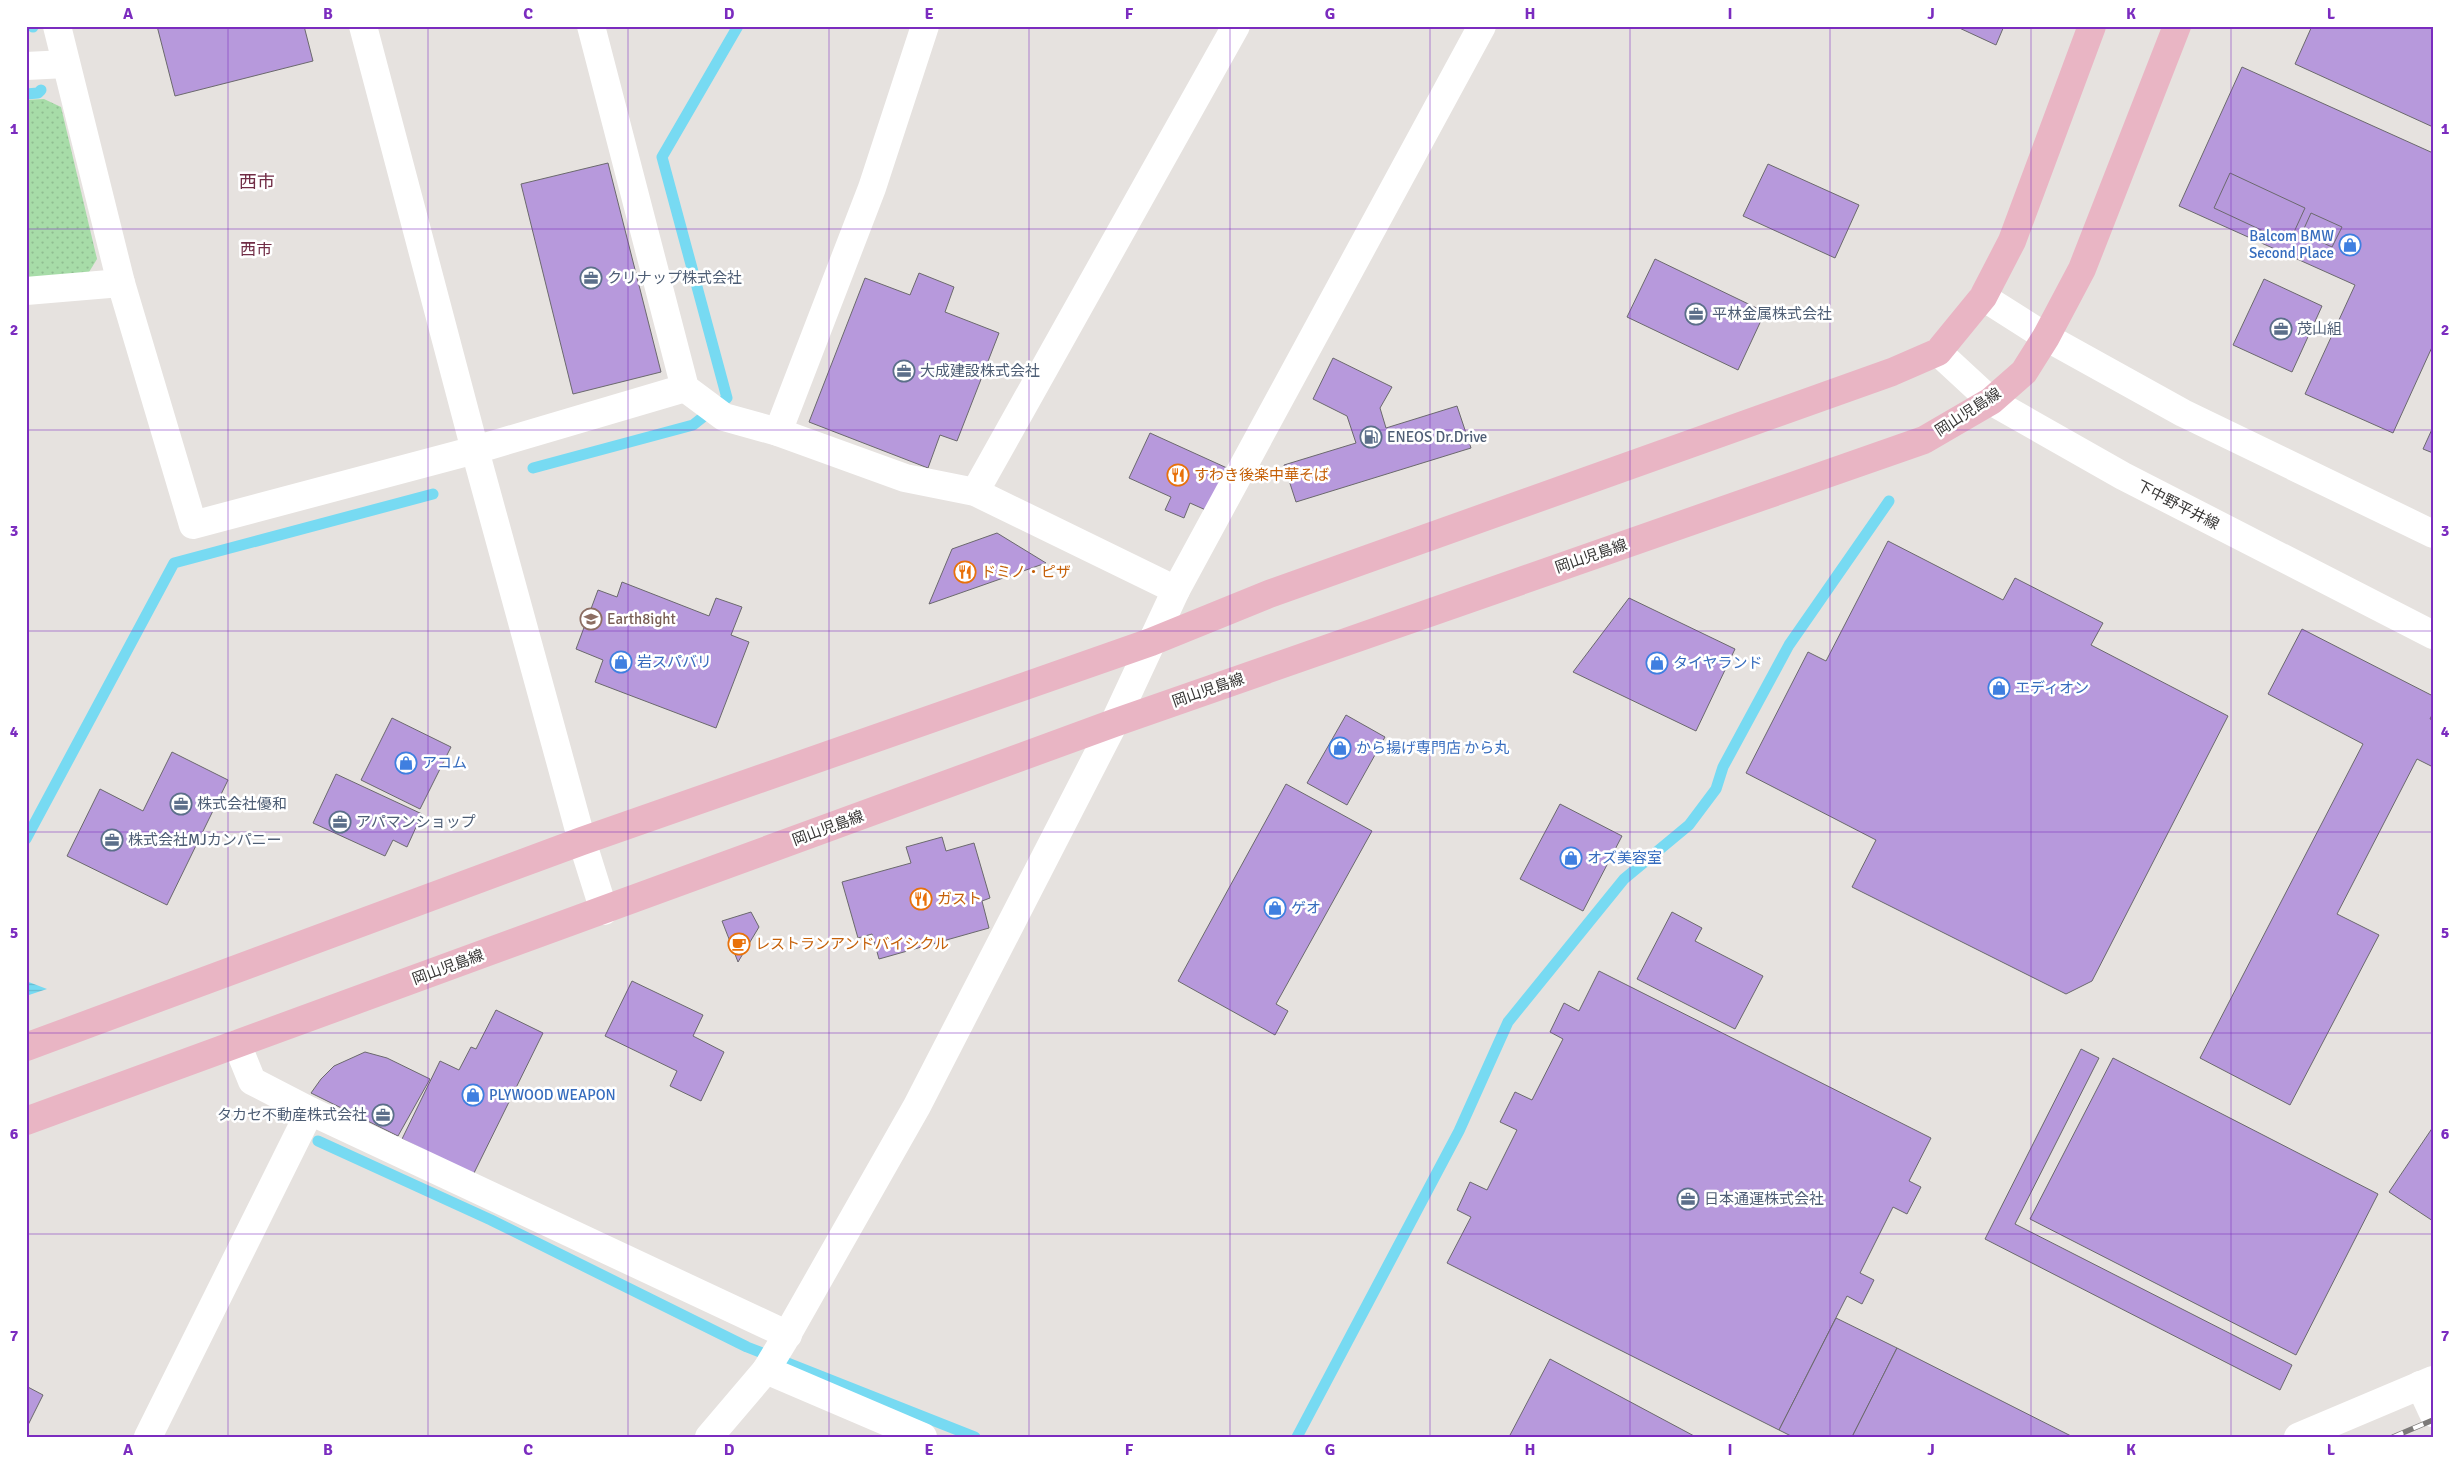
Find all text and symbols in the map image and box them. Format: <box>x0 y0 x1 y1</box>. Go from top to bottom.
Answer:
text: A <box>123 4 134 24</box>
text: B <box>323 4 333 24</box>
text: C <box>523 4 533 24</box>
text: D <box>724 4 735 24</box>
text: E <box>924 4 934 24</box>
text: F <box>1125 4 1134 24</box>
text: G <box>1325 4 1335 24</box>
text: H <box>1525 4 1535 24</box>
text: I <box>1727 4 1733 24</box>
text: J <box>1927 4 1935 24</box>
text: K <box>2126 4 2136 24</box>
text: L <box>2327 4 2336 24</box>
text: 1 <box>10 119 19 139</box>
text: 1 <box>2441 119 2450 139</box>
district label: 西市 <box>239 171 275 193</box>
place label: Balcom BMW Second Place <box>2249 227 2334 262</box>
shop icon: Balcom BMW Second Place <box>2338 233 2362 257</box>
district label: 西市 <box>240 240 272 260</box>
office icon: クリナップ株式会社 <box>579 266 603 290</box>
place label: クリナップ株式会社 <box>607 269 742 287</box>
office icon: 平林金属株式会社 <box>1684 302 1708 326</box>
place label: 平林金属株式会社 <box>1712 305 1832 323</box>
office icon: 茂山組 <box>2269 317 2293 341</box>
text: 2 <box>10 320 18 340</box>
place label: 茂山組 <box>2297 320 2342 338</box>
text: 2 <box>2441 320 2449 340</box>
office icon: 大成建設株式会社 <box>892 359 916 383</box>
place label: 大成建設株式会社 <box>920 362 1040 380</box>
street label: 岡山児島線 <box>1932 384 2004 440</box>
fuel station icon: ENEOS Dr.Drive <box>1359 425 1383 449</box>
place label: ENEOS Dr.Drive <box>1387 428 1487 446</box>
restaurant icon: すわき後楽中華そば <box>1166 463 1190 487</box>
place label: すわき後楽中華そば <box>1194 466 1329 484</box>
street label: 下中野平井線 <box>2134 477 2222 533</box>
text: 3 <box>10 521 18 541</box>
text: 3 <box>2441 521 2449 541</box>
street label: 岡山児島線 <box>1553 535 1629 577</box>
restaurant icon: ドミノ・ピザ <box>953 560 977 584</box>
place label: ドミノ・ピザ <box>981 563 1071 581</box>
school or university icon: Earth8ight <box>579 607 603 631</box>
place label: Earth8ight <box>607 610 676 628</box>
shop icon: 岩スパバリ <box>609 650 633 674</box>
shop icon: タイヤランド <box>1645 651 1669 675</box>
place label: 岩スパバリ <box>637 653 712 671</box>
place label: タイヤランド <box>1673 654 1763 672</box>
street label: 岡山児島線 <box>1170 669 1246 711</box>
shop icon: エディオン <box>1987 676 2011 700</box>
place label: エディオン <box>2015 679 2089 697</box>
text: 4 <box>10 722 19 742</box>
text: 4 <box>2441 722 2450 742</box>
shop icon: から揚げ専門店 から丸 <box>1328 736 1352 760</box>
place label: から揚げ専門店 から丸 <box>1356 739 1509 757</box>
shop icon: アコム <box>394 751 418 775</box>
place label: アコム <box>422 754 467 772</box>
office icon: 株式会社優和 <box>169 792 193 816</box>
place label: 株式会社優和 <box>197 795 287 813</box>
street label: 岡山児島線 <box>790 807 866 849</box>
office icon: アパマンショップ <box>328 810 352 834</box>
place label: アパマンショップ <box>356 813 476 831</box>
office icon: 株式会社MJカンパニー <box>100 828 124 852</box>
place label: 株式会社MJカンパニー <box>128 831 282 849</box>
shop icon: オズ美容室 <box>1559 846 1583 870</box>
place label: オズ美容室 <box>1587 849 1662 867</box>
restaurant icon: ガスト <box>909 887 933 911</box>
place label: ガスト <box>937 890 982 908</box>
shop icon: ゲオ <box>1263 896 1287 920</box>
place label: ゲオ <box>1291 899 1321 917</box>
text: 5 <box>10 923 18 943</box>
text: 5 <box>2441 923 2449 943</box>
cafe icon: レストランアンドバイシクル <box>727 932 751 956</box>
place label: レストランアンドバイシクル <box>755 935 949 953</box>
street label: 岡山児島線 <box>410 946 486 988</box>
shop icon: PLYWOOD WEAPON <box>461 1083 485 1107</box>
place label: PLYWOOD WEAPON <box>489 1086 616 1104</box>
office icon: タカセ不動産株式会社 <box>371 1103 395 1127</box>
place label: タカセ不動産株式会社 <box>217 1106 367 1124</box>
text: 6 <box>10 1124 19 1144</box>
text: 6 <box>2441 1124 2450 1144</box>
office icon: 日本通運株式会社 <box>1676 1187 1700 1211</box>
place label: 日本通運株式会社 <box>1704 1190 1824 1208</box>
text: 7 <box>10 1326 19 1346</box>
text: 7 <box>2441 1326 2450 1346</box>
text: A <box>123 1440 134 1460</box>
text: B <box>323 1440 333 1460</box>
text: C <box>523 1440 533 1460</box>
text: D <box>724 1440 735 1460</box>
text: E <box>924 1440 934 1460</box>
text: F <box>1125 1440 1134 1460</box>
text: G <box>1325 1440 1335 1460</box>
text: H <box>1525 1440 1535 1460</box>
text: I <box>1727 1440 1733 1460</box>
text: J <box>1927 1440 1935 1460</box>
text: K <box>2126 1440 2136 1460</box>
text: L <box>2327 1440 2336 1460</box>

